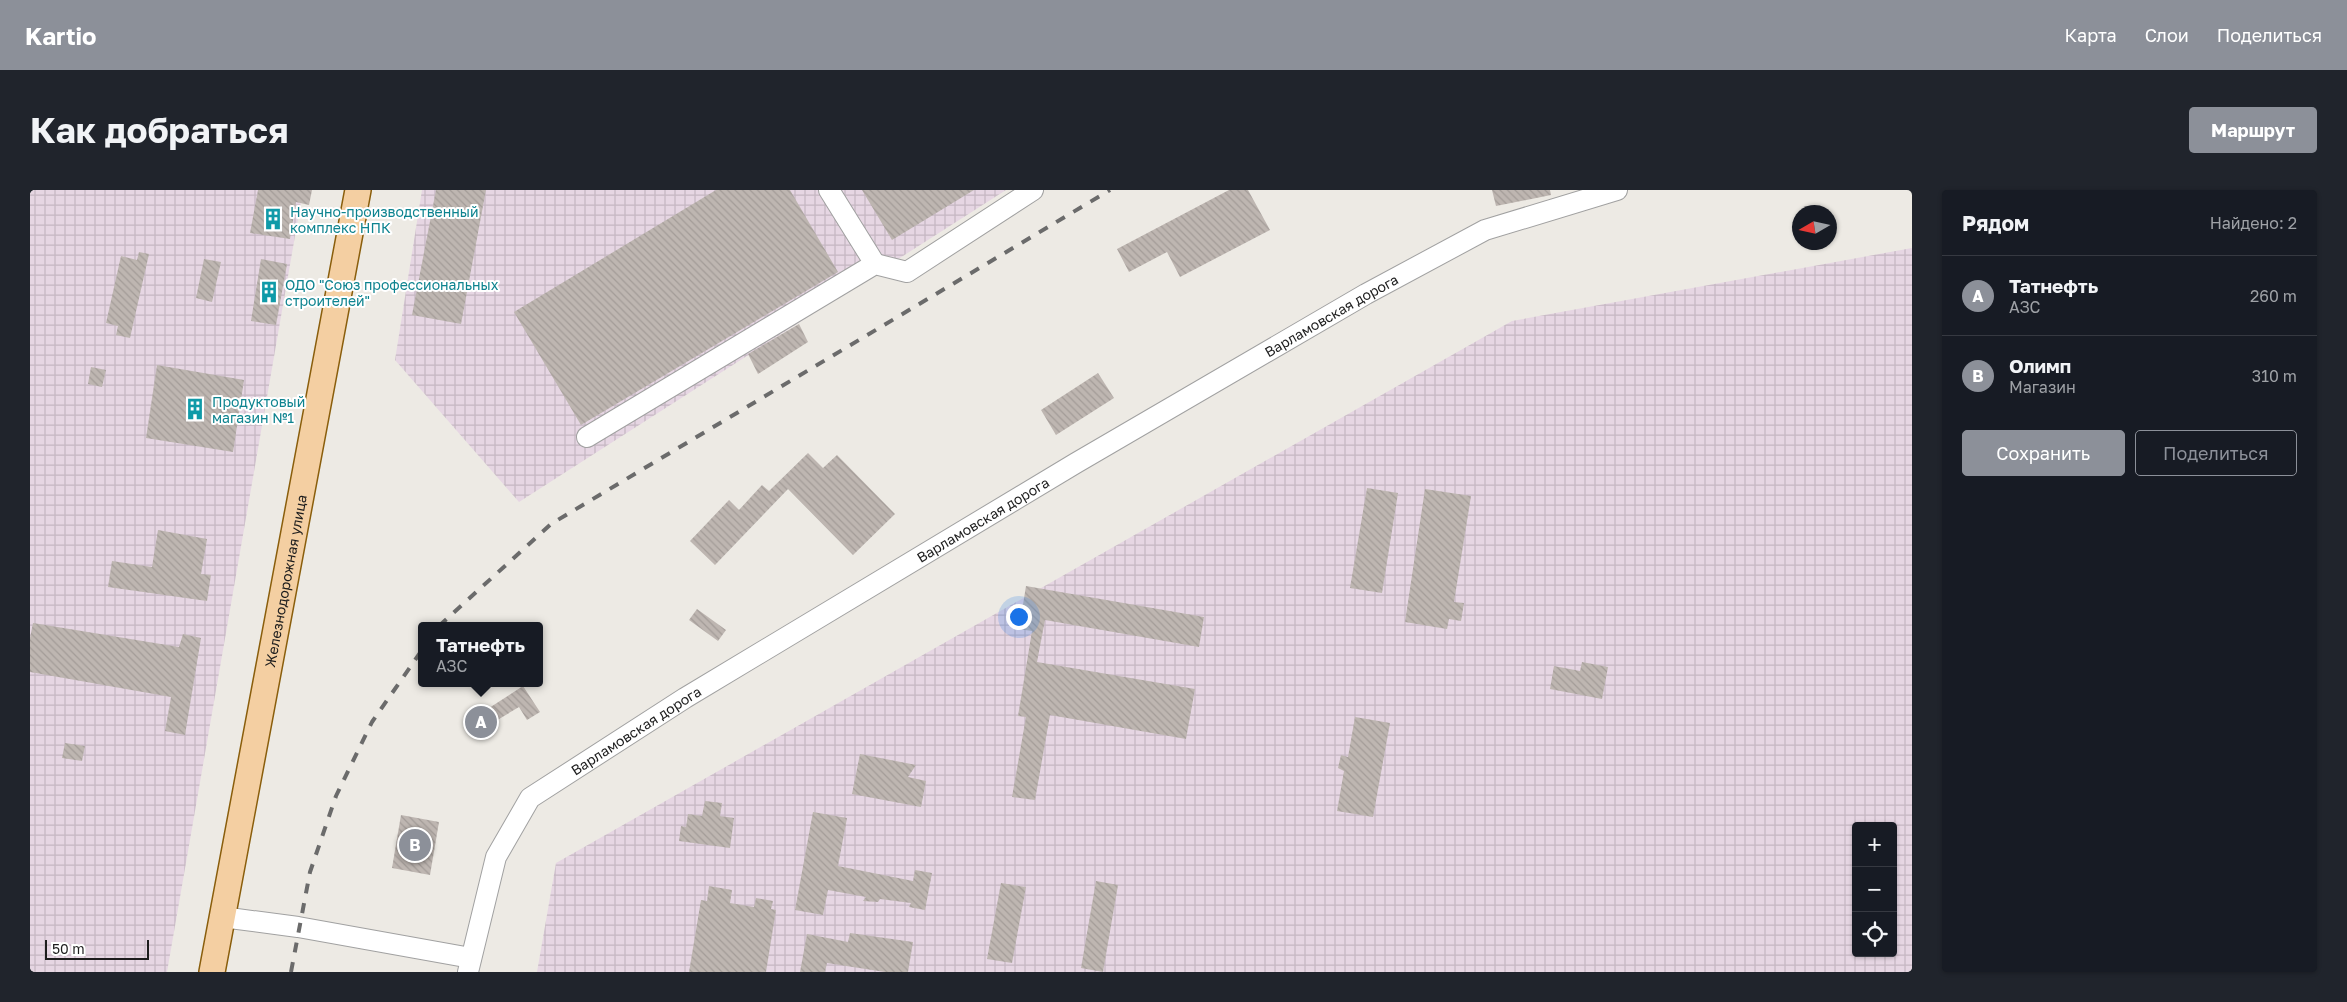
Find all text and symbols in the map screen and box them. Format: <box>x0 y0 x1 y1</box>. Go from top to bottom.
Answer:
text: Kartio <box>25 21 97 50</box>
text: Карта <box>2065 24 2117 46</box>
text: Слои <box>2145 24 2189 46</box>
text: Поделиться <box>2217 24 2322 46</box>
button: Маршрут <box>2189 107 2317 153</box>
text: Как добраться <box>30 109 288 151</box>
place label: Научно-производственный комплекс НПК <box>290 203 479 236</box>
north arrow <box>1792 205 1837 250</box>
building icon: Научно-производственный комплекс НПК <box>260 206 286 232</box>
text: Рядом <box>1962 210 2029 236</box>
text: Найдено: 2 <box>2210 213 2297 233</box>
street label: Варламовская дорога <box>1261 270 1401 360</box>
text: Татнефть <box>2009 274 2098 297</box>
place label: ОДО "Союз профессиональных строителей" <box>285 276 499 309</box>
building icon: ОДО "Союз профессиональных строителей" <box>256 279 282 305</box>
text: A <box>1972 286 1984 306</box>
text: 260 m <box>2250 286 2297 306</box>
text: АЗС <box>2009 297 2040 317</box>
text: Олимп <box>2009 354 2071 377</box>
text: B <box>1972 366 1984 386</box>
text: 310 m <box>2252 366 2297 386</box>
text: Магазин <box>2009 377 2076 397</box>
place label: Продуктовый магазин №1 <box>212 393 305 426</box>
building icon: Продуктовый магазин №1 <box>182 396 208 422</box>
button: Сохранить <box>1962 430 2125 476</box>
button: Поделиться <box>2135 430 2297 476</box>
street label: Варламовская дорога <box>913 473 1052 565</box>
street label: Железнодорожная улица <box>261 493 310 669</box>
your location <box>1006 604 1032 630</box>
popup <box>418 622 543 687</box>
text: Татнефть <box>436 633 525 656</box>
text: АЗС <box>436 656 467 676</box>
street label: Варламовская дорога <box>567 682 704 778</box>
pin: A <box>465 703 497 741</box>
map controls <box>1852 822 1897 957</box>
button: + <box>1852 822 1897 867</box>
pin: B <box>399 826 431 864</box>
button: − <box>1852 867 1897 912</box>
button: locate <box>1852 912 1897 957</box>
scale bar <box>45 937 149 960</box>
text: 50 m <box>52 940 85 957</box>

